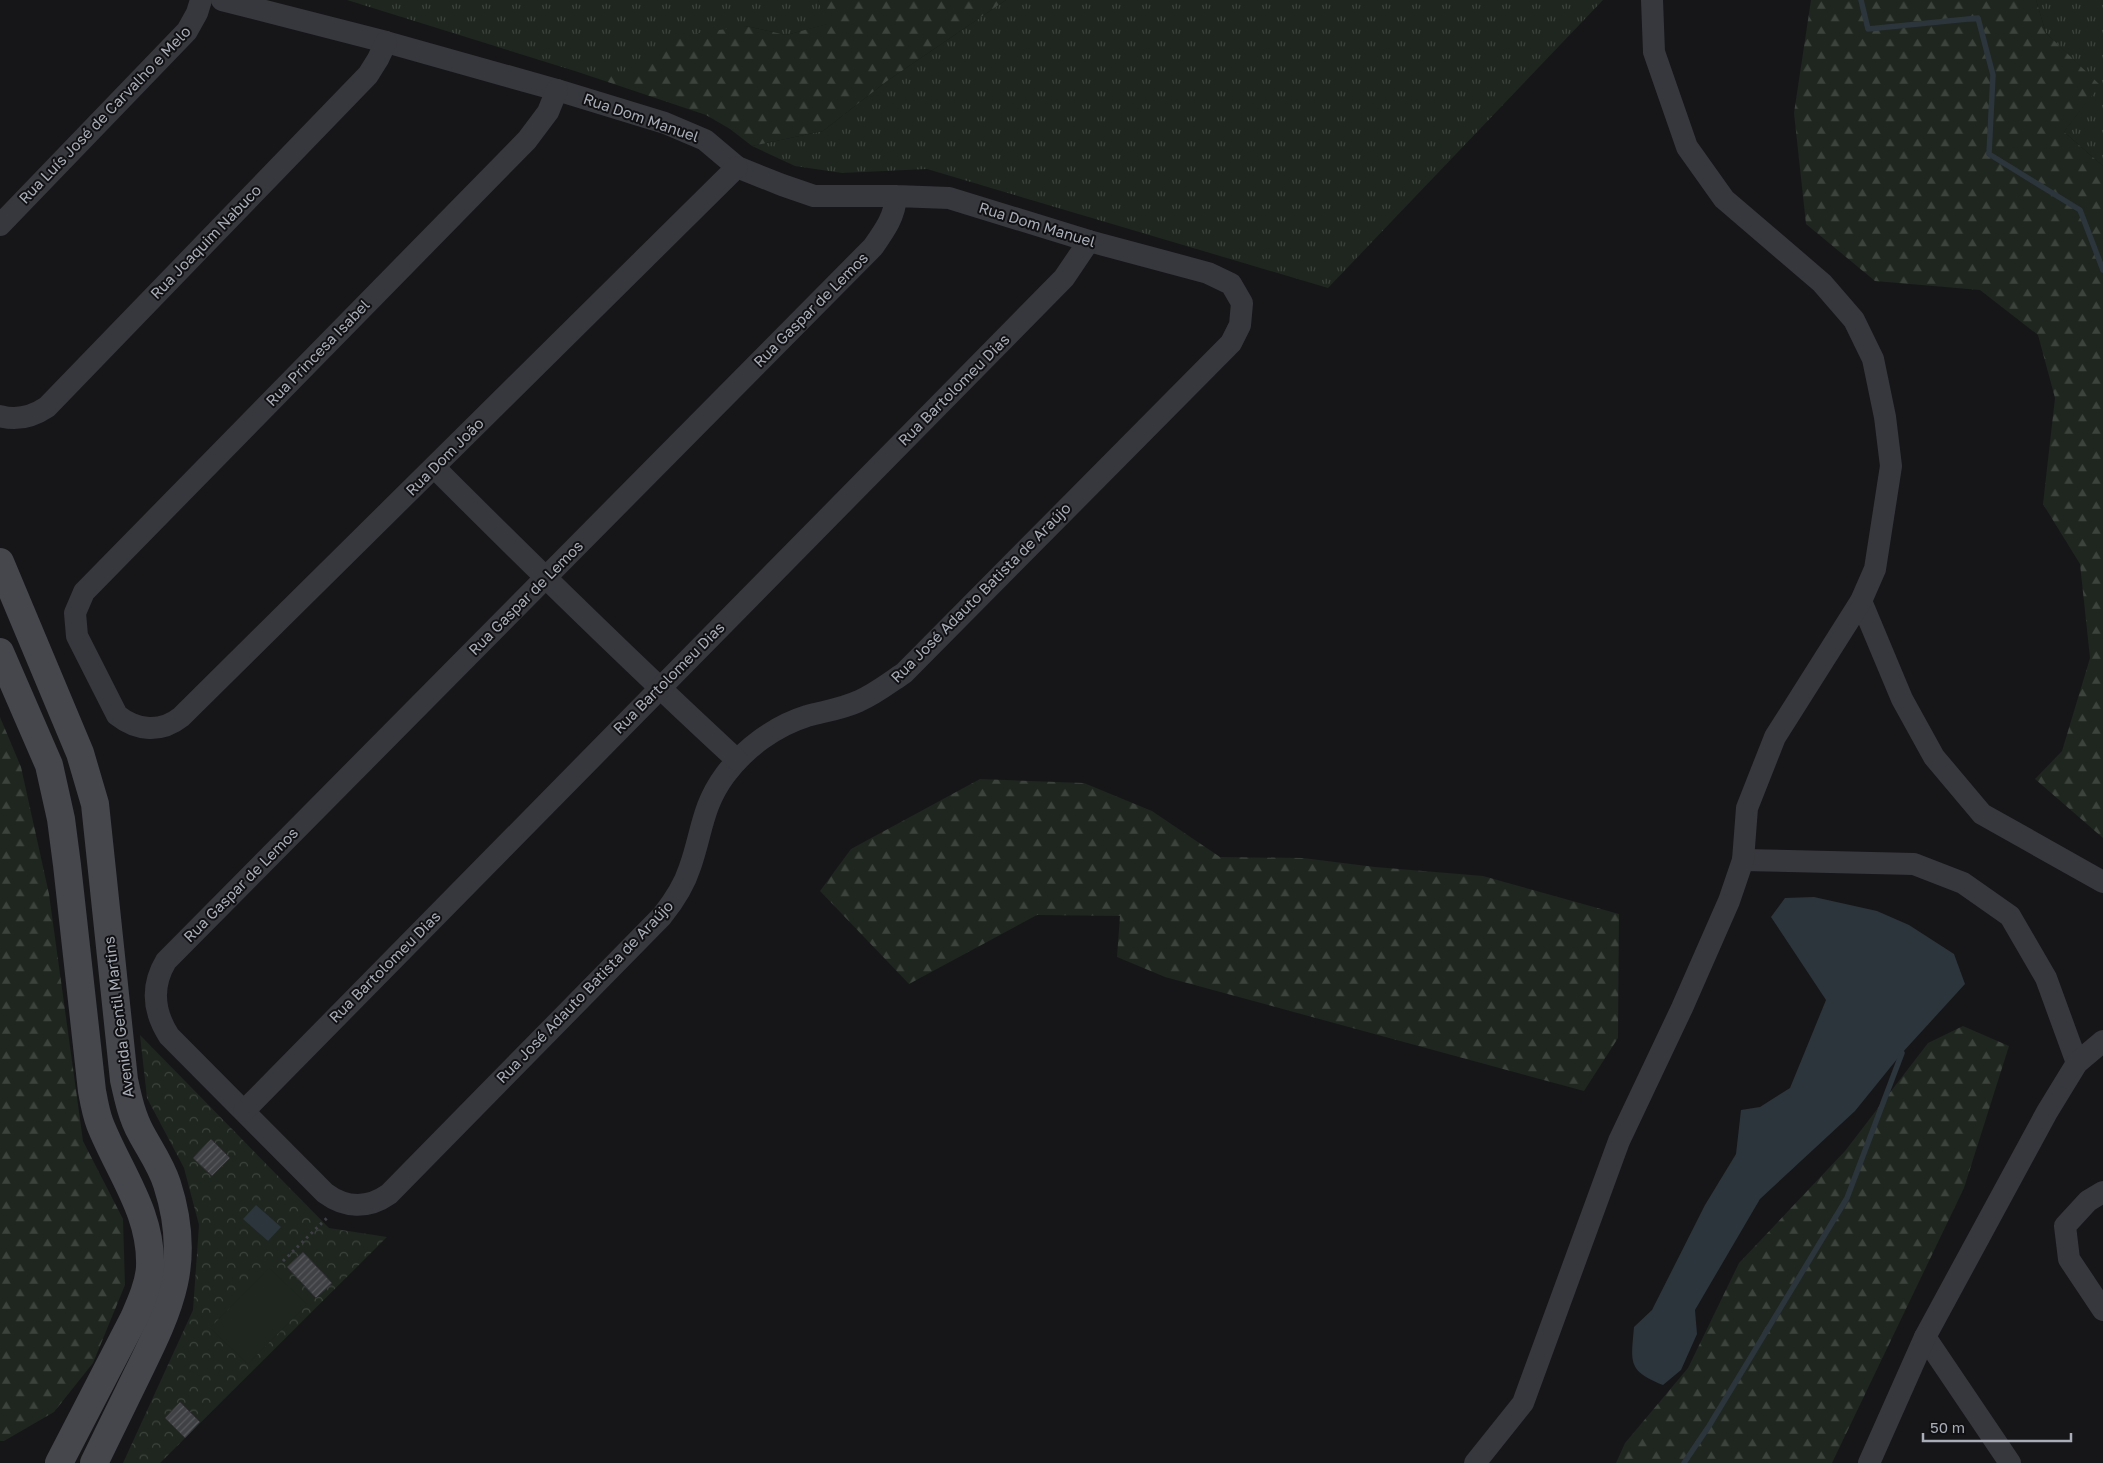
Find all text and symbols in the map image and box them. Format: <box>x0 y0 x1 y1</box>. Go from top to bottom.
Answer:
street label: Rua Luís José de Carvalho e Melo <box>15 22 194 207</box>
street label: Rua Dom Manuel <box>581 89 702 145</box>
street label: Rua Joaquim Nabuco <box>146 180 264 302</box>
street label: Rua Dom Manuel <box>977 198 1098 250</box>
street label: Rua Gaspar de Lemos <box>749 248 871 370</box>
street label: Rua Princesa Isabel <box>262 295 373 409</box>
street label: Rua Bartolomeu Dias <box>894 330 1013 449</box>
street label: Rua Dom João <box>402 414 487 499</box>
street label: Rua José Adauto Batista de Araújo <box>887 499 1074 686</box>
street label: Rua Gaspar de Lemos <box>464 536 586 658</box>
street label: Rua Bartolomeu Dias <box>609 618 728 737</box>
street label: Rua Gaspar de Lemos <box>179 823 301 945</box>
street label: Rua José Adauto Batista de Araújo <box>492 896 677 1086</box>
street label: Rua Bartolomeu Dias <box>325 907 444 1026</box>
street label: Avenida Gentil Martins <box>99 935 137 1099</box>
scale bar <box>1923 1410 2070 1442</box>
text: 50 m <box>1930 1418 1965 1436</box>

